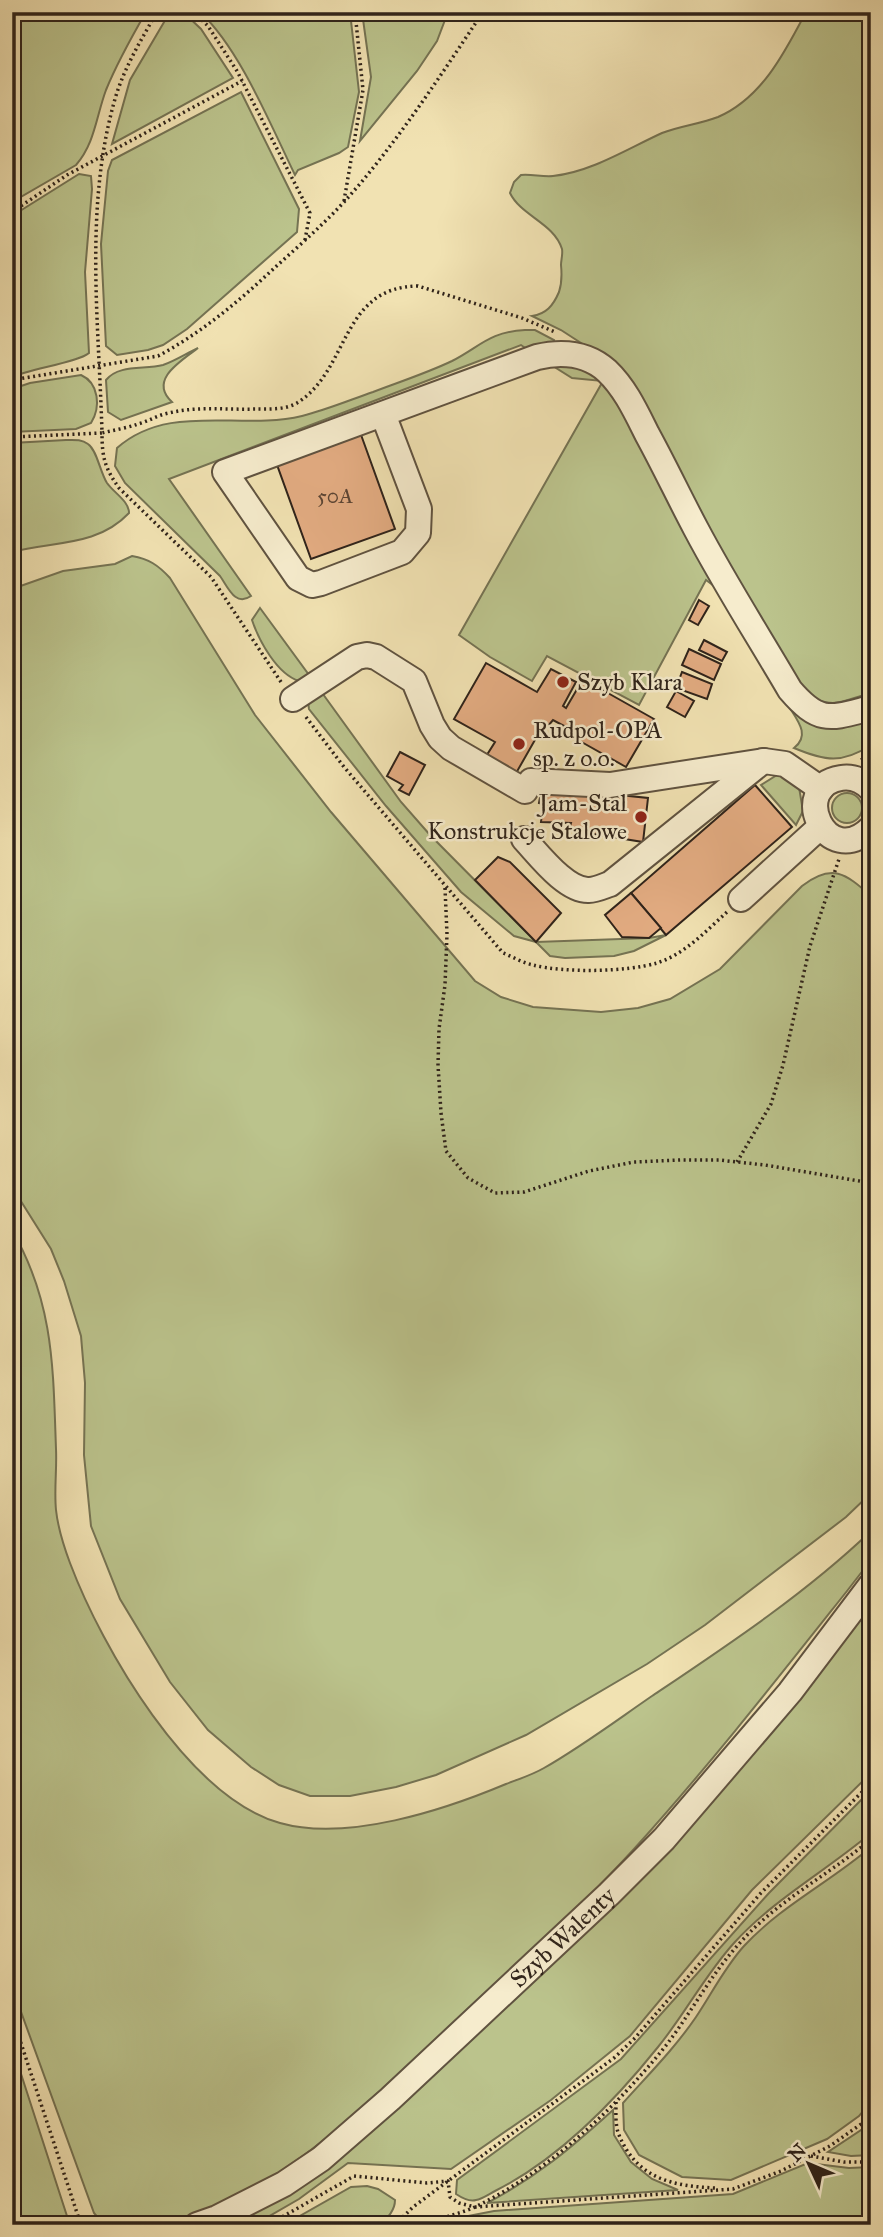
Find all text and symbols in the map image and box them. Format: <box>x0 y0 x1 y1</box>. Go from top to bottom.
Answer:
house number: 50A <box>317 483 353 509</box>
place label: Szyb Klara <box>577 667 684 697</box>
marker: Szyb Klara <box>555 674 571 690</box>
place label: Rudpol-OPA sp. z o.o. <box>533 715 662 773</box>
marker: Rudpol-OPA sp. z o.o. <box>511 736 527 752</box>
place label: Jam-Stal Konstrukcje Stalowe <box>427 788 628 846</box>
marker: Jam-Stal Konstrukcje Stalowe <box>633 809 649 825</box>
street label: Szyb Walenty <box>504 1880 622 1994</box>
north arrow <box>774 2128 844 2198</box>
text: N <box>783 2139 811 2166</box>

